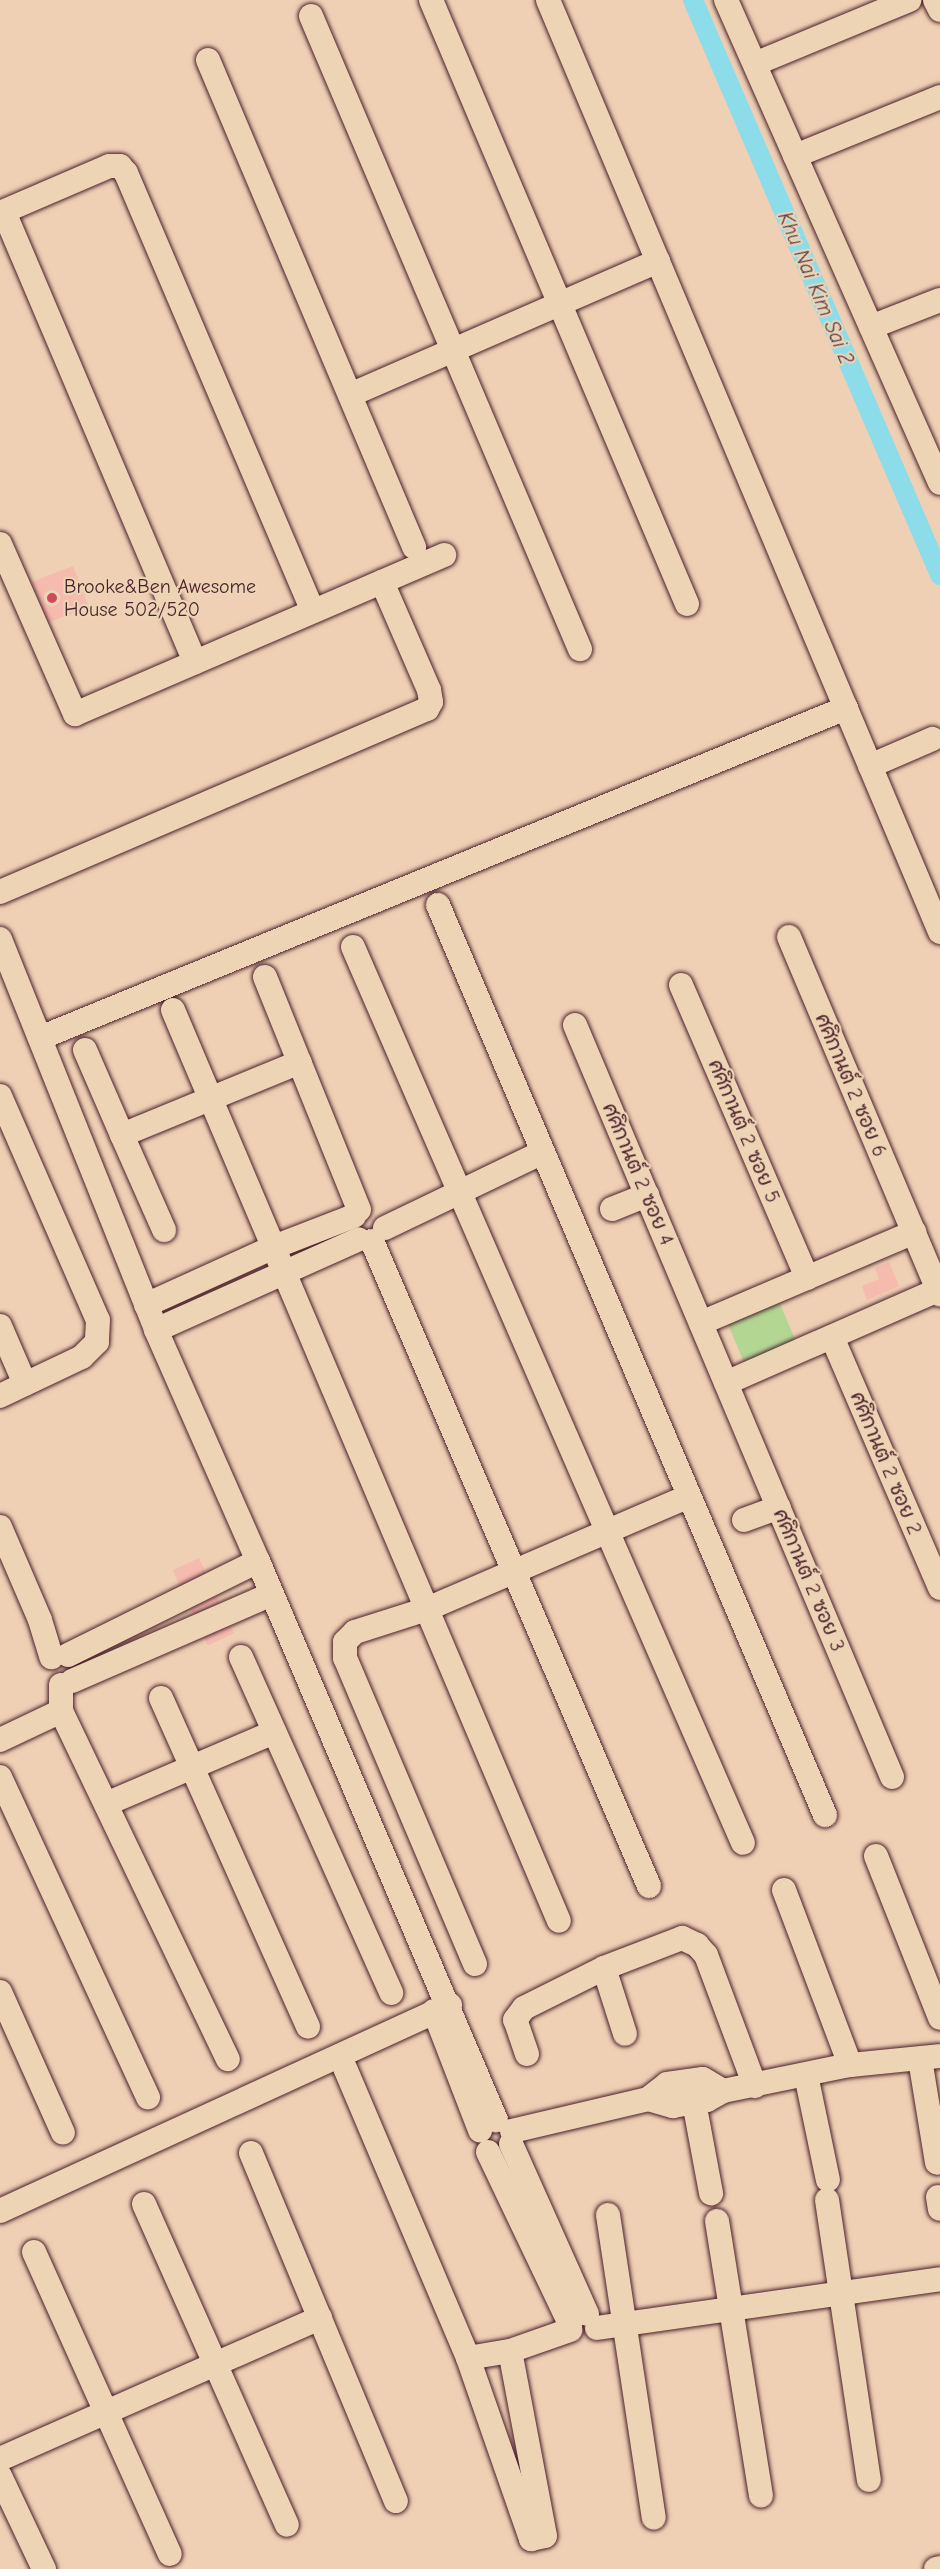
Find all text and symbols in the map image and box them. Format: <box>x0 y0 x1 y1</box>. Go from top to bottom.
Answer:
water label: Khu Nai Kim Sai 2 <box>772 208 860 368</box>
place label: Brooke&Ben Awesome House 502/520 <box>64 574 256 621</box>
marker: Brooke&Ben Awesome House 502/520 <box>45 591 59 605</box>
street label: ศศิกานต์ 2 ซอย 6 <box>810 1010 892 1160</box>
street label: ศศิกานต์ 2 ซอย 5 <box>703 1056 785 1206</box>
street label: ศศิกานต์ 2 ซอย 4 <box>597 1099 679 1249</box>
street label: ศศิกานต์ 2 ซอย 2 <box>845 1388 927 1538</box>
street label: ศศิกานต์ 2 ซอย 3 <box>768 1505 850 1655</box>

